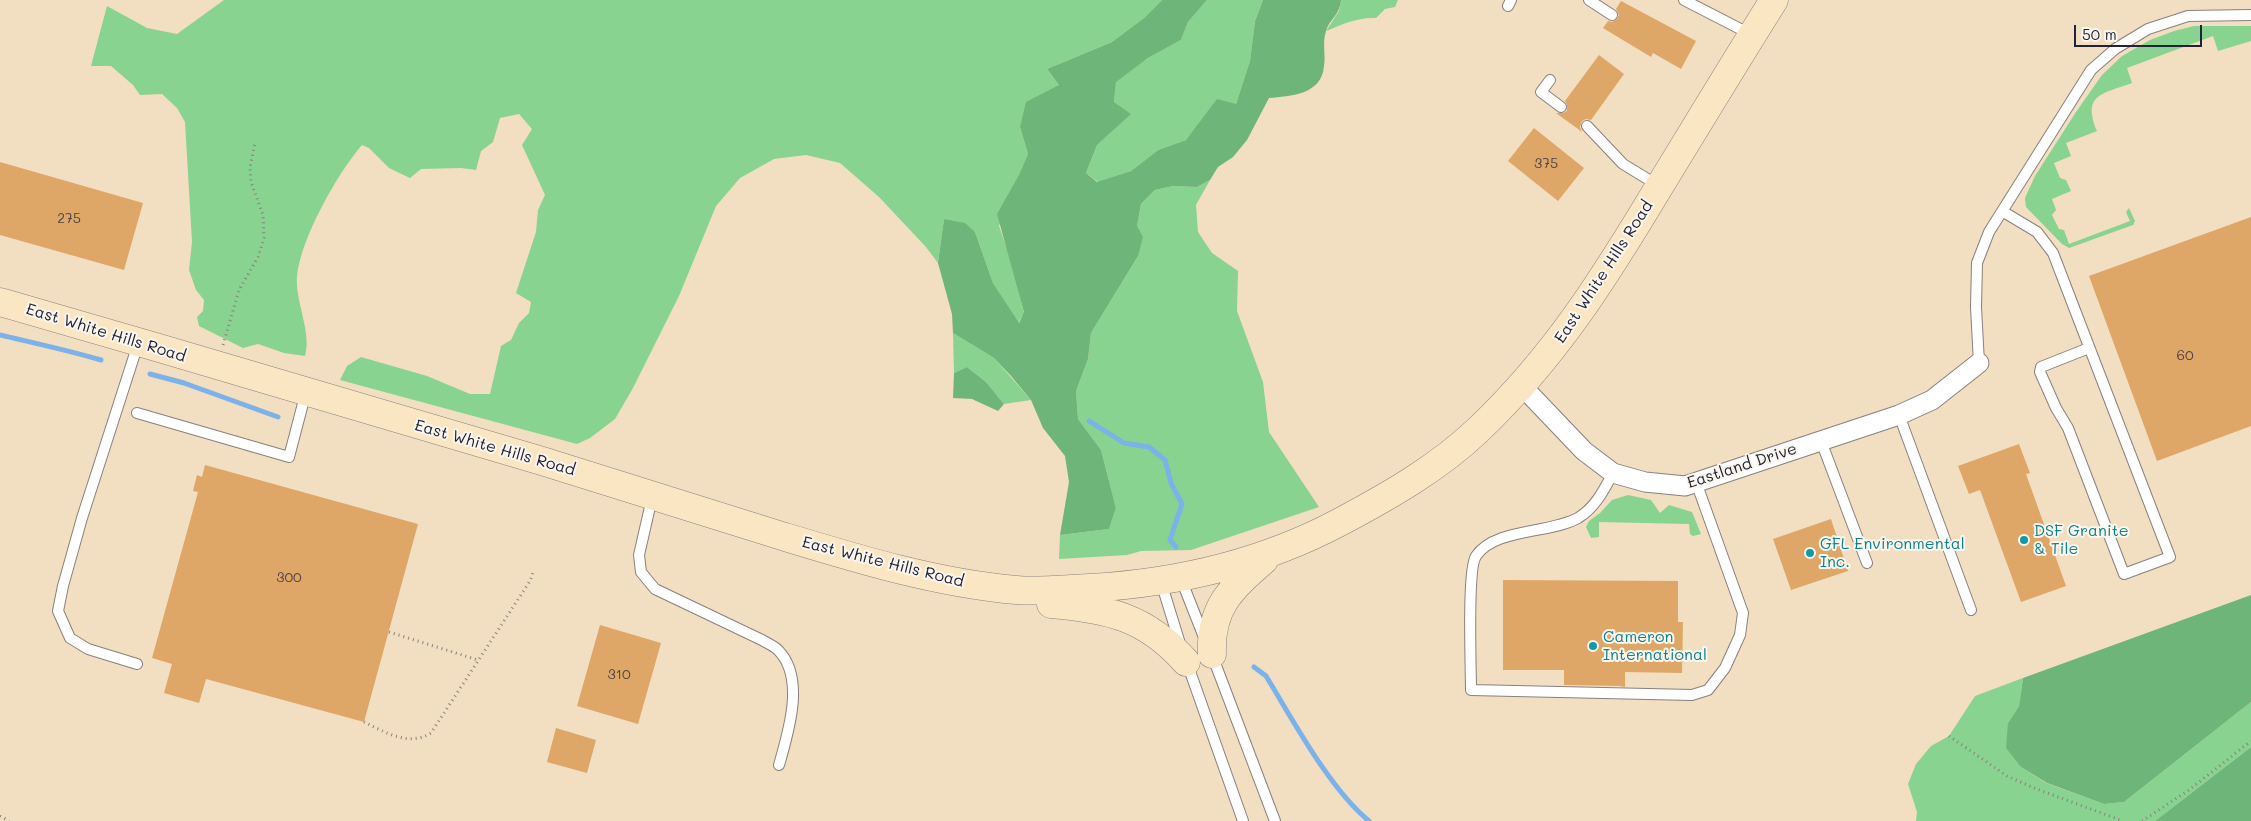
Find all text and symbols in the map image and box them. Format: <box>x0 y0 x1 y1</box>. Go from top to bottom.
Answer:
scale bar <box>2076 15 2204 47</box>
text: 50 m <box>2082 24 2117 44</box>
house number: 375 <box>1534 156 1558 172</box>
street label: East White Hills Road <box>1551 197 1657 347</box>
house number: 275 <box>57 211 81 227</box>
street label: East White Hills Road <box>24 300 188 366</box>
house number: 60 <box>2176 348 2194 364</box>
street label: East White Hills Road <box>412 416 578 480</box>
street label: Eastland Drive <box>1685 439 1799 493</box>
place label: DSF Granite & Tile <box>2034 521 2129 559</box>
street label: East White Hills Road <box>800 533 966 591</box>
place label: GFL Environmental Inc. <box>1820 534 1965 572</box>
marker: DSF Granite & Tile <box>2018 534 2030 546</box>
marker: GFL Environmental Inc. <box>1804 547 1816 559</box>
house number: 300 <box>276 570 302 586</box>
place label: Cameron International <box>1603 627 1707 665</box>
marker: Cameron International <box>1587 640 1599 652</box>
house number: 310 <box>607 667 631 683</box>

